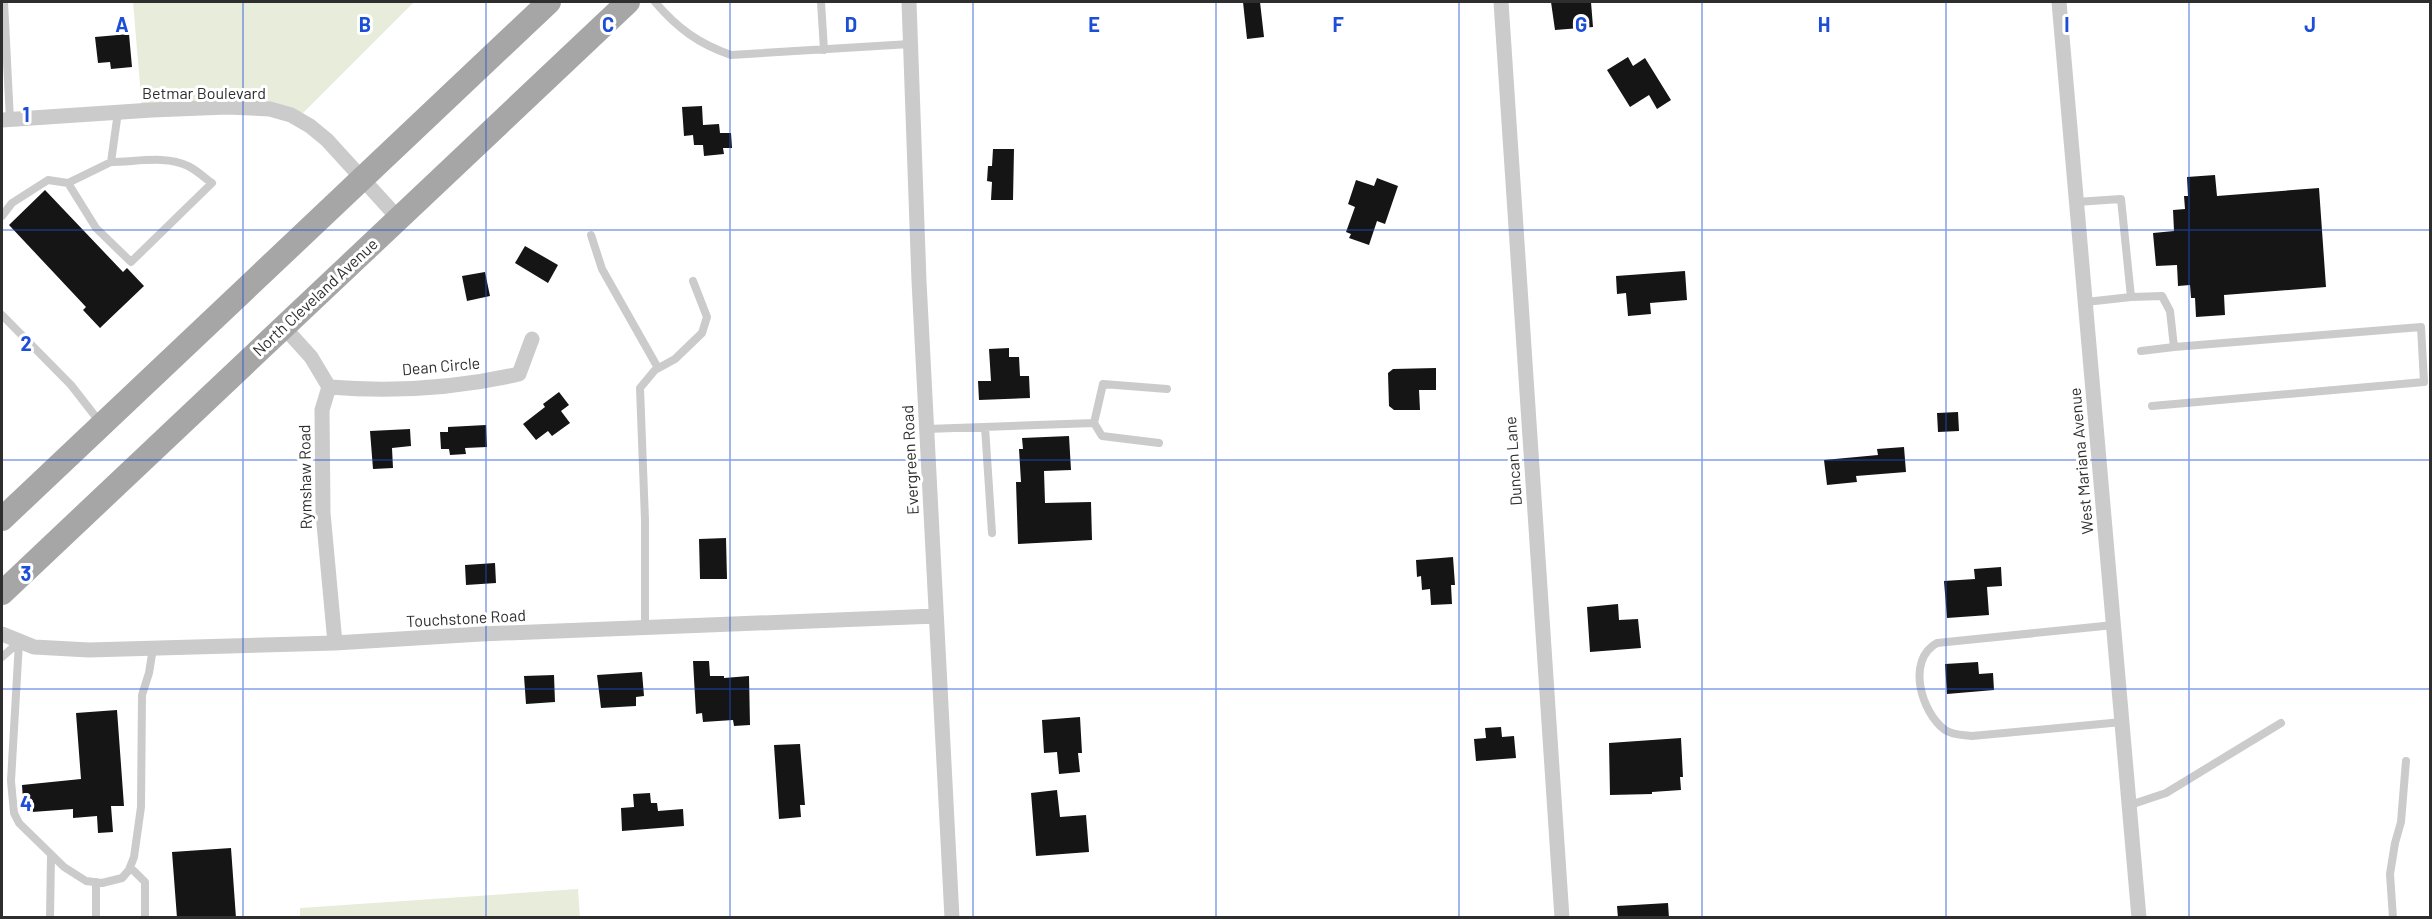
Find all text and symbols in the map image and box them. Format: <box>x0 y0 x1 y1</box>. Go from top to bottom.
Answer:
text: A <box>115 12 129 36</box>
text: B <box>359 12 371 36</box>
text: C <box>602 12 614 36</box>
text: D <box>845 12 857 36</box>
text: E <box>1088 12 1100 36</box>
text: F <box>1332 12 1344 36</box>
text: G <box>1575 12 1587 36</box>
text: H <box>1818 12 1830 36</box>
text: I <box>2064 12 2070 36</box>
text: J <box>2304 12 2316 36</box>
street label: Betmar Boulevard <box>142 83 266 102</box>
text: 1 <box>22 102 30 126</box>
street label: North Cleveland Avenue <box>248 234 381 359</box>
text: 2 <box>20 331 32 355</box>
street label: Dean Circle <box>401 353 481 378</box>
street label: West Mariana Avenue <box>2065 387 2096 535</box>
street label: Evergreen Road <box>897 405 922 515</box>
street label: Duncan Lane <box>1500 416 1525 506</box>
street label: Rymshaw Road <box>294 424 315 530</box>
text: 3 <box>21 561 31 585</box>
street label: Touchstone Road <box>406 605 526 630</box>
text: 4 <box>20 791 32 815</box>

